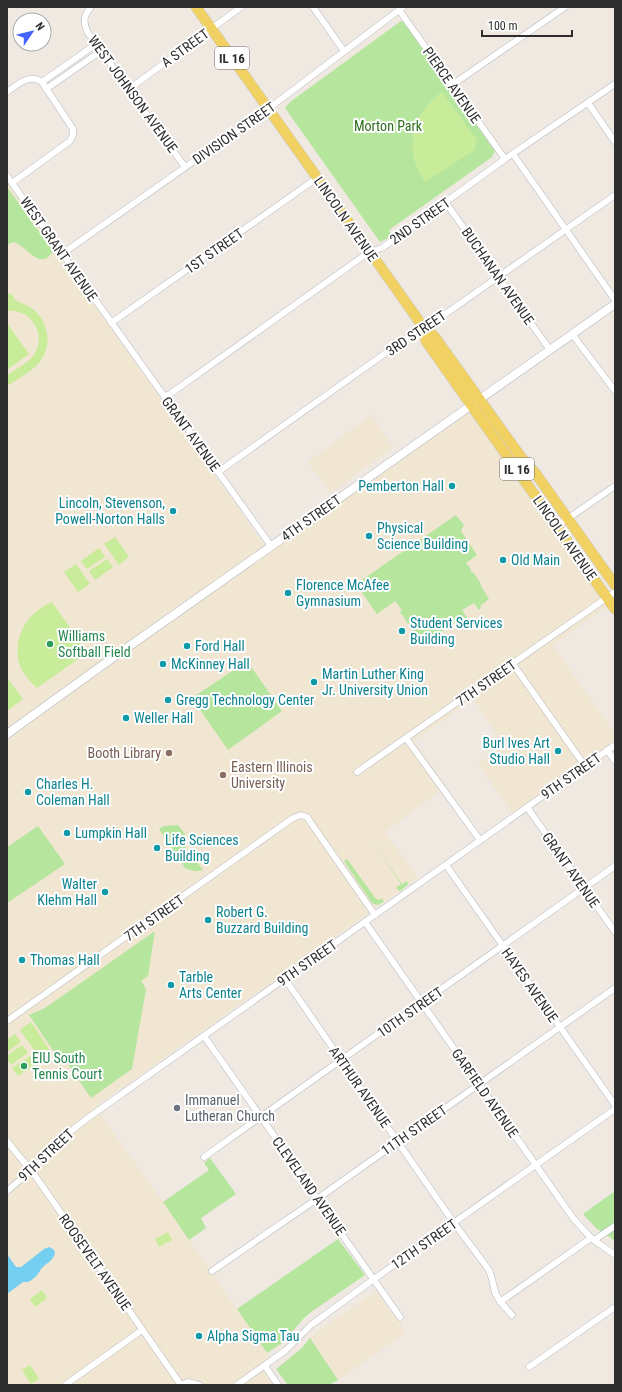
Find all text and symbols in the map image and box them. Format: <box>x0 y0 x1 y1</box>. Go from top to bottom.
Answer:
north arrow <box>12 12 52 52</box>
scale bar <box>482 12 572 38</box>
text: 100 m <box>488 19 518 33</box>
text: N <box>33 20 47 33</box>
street label: A STREET <box>158 25 212 71</box>
street label: WEST JOHNSON AVENUE <box>85 32 181 156</box>
street label: PIERCE AVENUE <box>420 44 484 126</box>
road number: IL 16 <box>215 47 249 69</box>
street label: DIVISION STREET <box>190 99 278 167</box>
park label: Morton Park <box>354 118 423 134</box>
street label: LINCOLN AVENUE <box>311 174 381 264</box>
street label: WEST GRANT AVENUE <box>17 194 101 304</box>
street label: 2ND STREET <box>387 194 453 248</box>
street label: BUCHANAN AVENUE <box>459 224 538 328</box>
street label: 1ST STREET <box>182 225 246 277</box>
street label: 3RD STREET <box>383 307 449 359</box>
street label: GRANT AVENUE <box>159 394 223 474</box>
road number: IL 16 <box>500 458 534 480</box>
place label: Pemberton Hall <box>358 478 444 494</box>
marker: Pemberton Hall <box>447 481 457 491</box>
street label: 4TH STREET <box>278 492 344 544</box>
street label: LINCOLN AVENUE <box>530 493 600 583</box>
place label: Lincoln, Stevenson, Powell-Norton Halls <box>55 495 165 527</box>
marker: Lincoln, Stevenson, Powell-Norton Halls <box>168 506 178 516</box>
place label: Physical Science Building <box>377 520 468 552</box>
marker: Physical Science Building <box>364 531 374 541</box>
place label: Old Main <box>511 552 560 568</box>
marker: Old Main <box>498 555 508 565</box>
place label: Florence McAfee Gymnasium <box>296 577 390 609</box>
marker: Florence McAfee Gymnasium <box>283 588 293 598</box>
place label: Student Services Building <box>410 615 503 647</box>
marker: Student Services Building <box>397 626 407 636</box>
place label: Williams Softball Field <box>58 628 131 660</box>
place label: Ford Hall <box>195 638 245 654</box>
marker: Williams Softball Field <box>45 639 55 649</box>
marker: Ford Hall <box>182 641 192 651</box>
place label: McKinney Hall <box>171 656 250 672</box>
street label: 7TH STREET <box>453 657 519 709</box>
marker: McKinney Hall <box>158 659 168 669</box>
place label: Martin Luther King Jr. University Union <box>322 666 428 698</box>
marker: Martin Luther King Jr. University Union <box>309 677 319 687</box>
place label: Gregg Technology Center <box>176 692 314 708</box>
marker: Gregg Technology Center <box>163 695 173 705</box>
place label: Weller Hall <box>134 710 193 726</box>
marker: Weller Hall <box>121 713 131 723</box>
place label: Burl Ives Art Studio Hall <box>483 735 550 767</box>
place label: Booth Library <box>87 745 161 761</box>
marker: Burl Ives Art Studio Hall <box>553 746 563 756</box>
marker: Booth Library <box>164 748 174 758</box>
street label: 9TH STREET <box>538 750 604 802</box>
place label: Eastern Illinois University <box>231 759 313 791</box>
marker: Eastern Illinois University <box>218 770 228 780</box>
place label: Charles H. Coleman Hall <box>36 776 110 808</box>
marker: Charles H. Coleman Hall <box>23 787 33 797</box>
place label: Lumpkin Hall <box>75 825 147 841</box>
marker: Lumpkin Hall <box>62 828 72 838</box>
street label: GRANT AVENUE <box>539 829 603 911</box>
place label: Life Sciences Building <box>165 832 239 864</box>
marker: Life Sciences Building <box>152 843 162 853</box>
place label: Walter Klehm Hall <box>37 876 97 908</box>
marker: Walter Klehm Hall <box>100 887 110 897</box>
street label: 7TH STREET <box>121 892 187 944</box>
place label: Robert G. Buzzard Building <box>216 904 308 936</box>
marker: Robert G. Buzzard Building <box>203 915 213 925</box>
street label: 9TH STREET <box>274 937 340 989</box>
street label: HAYES AVENUE <box>499 945 561 1025</box>
place label: Thomas Hall <box>30 952 100 968</box>
marker: Thomas Hall <box>17 955 27 965</box>
place label: Tarble Arts Center <box>179 969 242 1001</box>
marker: Tarble Arts Center <box>166 980 176 990</box>
street label: 10TH STREET <box>374 984 446 1040</box>
street label: ARTHUR AVENUE <box>326 1043 394 1131</box>
street label: GARFIELD AVENUE <box>448 1046 522 1140</box>
place label: EIU South Tennis Court <box>32 1050 102 1082</box>
marker: EIU South Tennis Court <box>19 1061 29 1071</box>
place label: Immanuel Lutheran Church <box>185 1092 275 1124</box>
street label: 11TH STREET <box>378 1102 450 1158</box>
marker: Immanuel Lutheran Church <box>172 1103 182 1113</box>
street label: 9TH STREET <box>15 1125 77 1185</box>
street label: CLEVELAND AVENUE <box>269 1134 349 1238</box>
street label: ROOSEVELT AVENUE <box>56 1211 134 1313</box>
street label: 12TH STREET <box>388 1216 460 1272</box>
place label: Alpha Sigma Tau <box>207 1328 299 1344</box>
marker: Alpha Sigma Tau <box>194 1331 204 1341</box>

